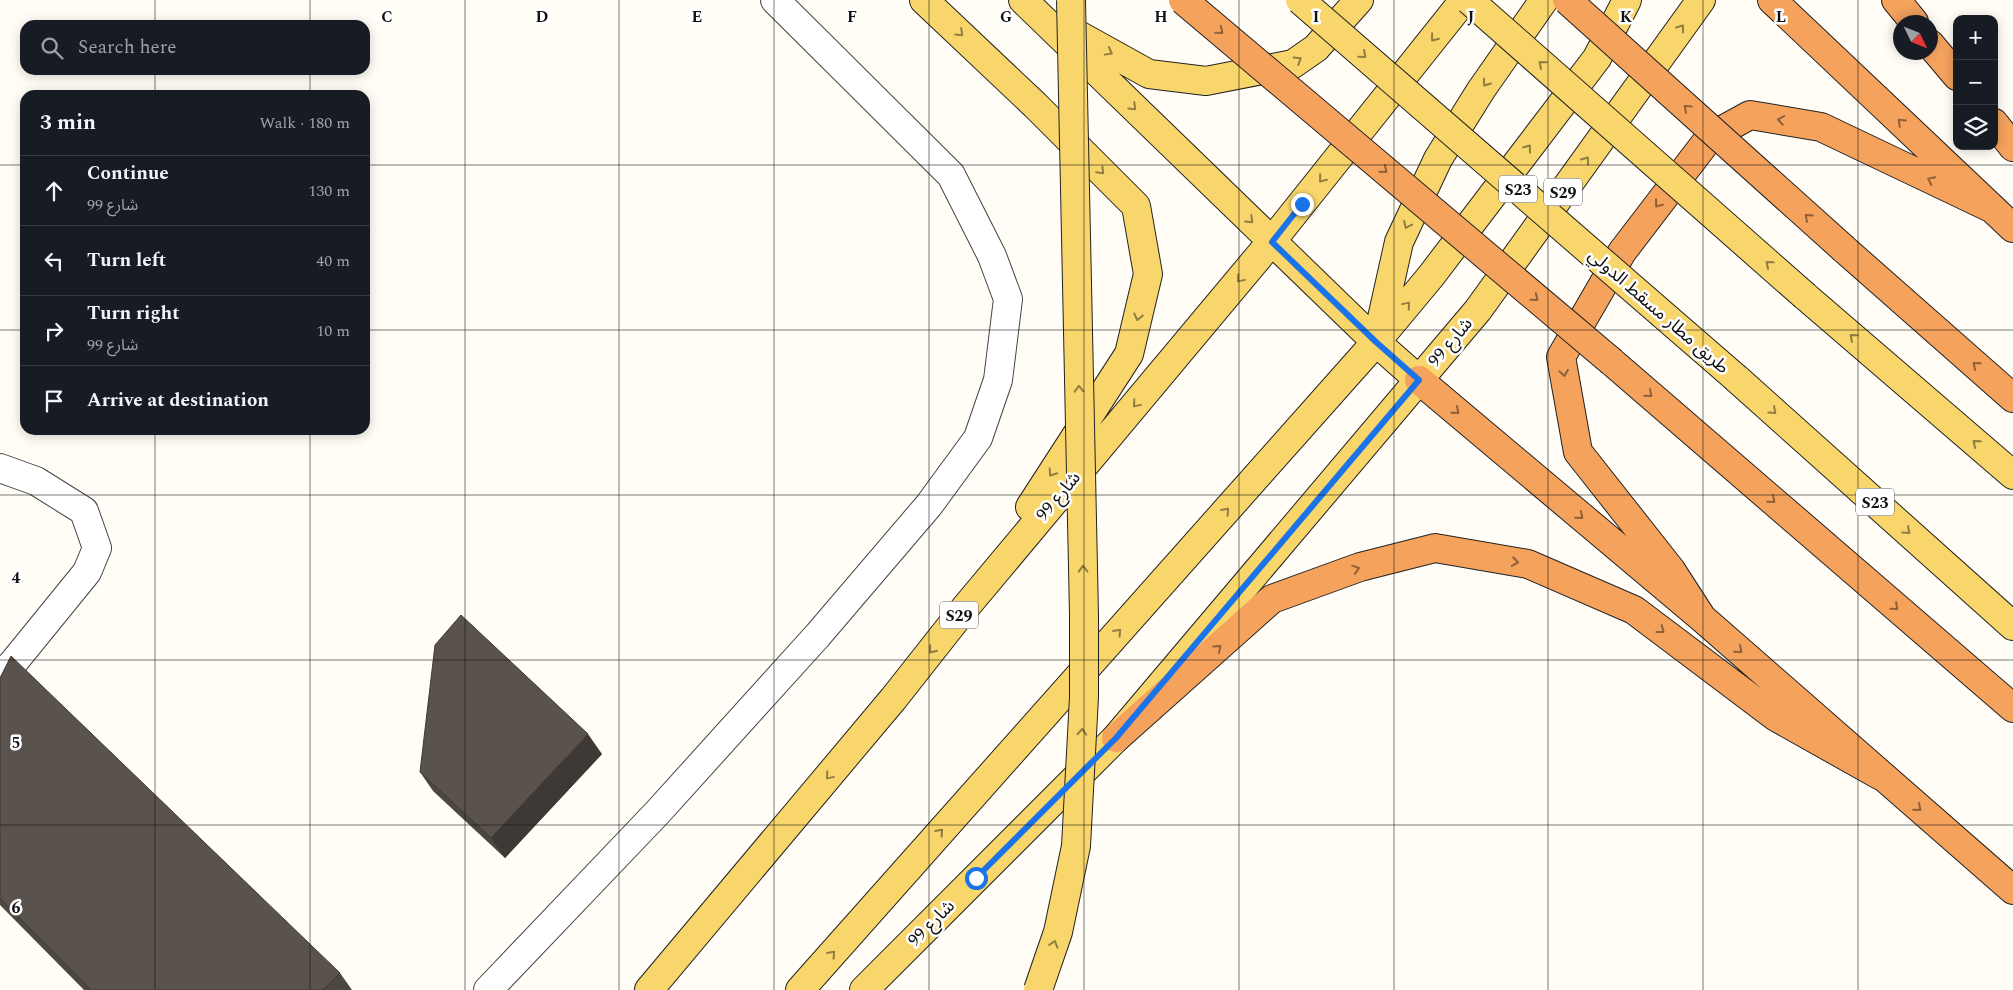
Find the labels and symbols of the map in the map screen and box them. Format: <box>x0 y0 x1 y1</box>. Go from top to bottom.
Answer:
text: C <box>381 5 393 29</box>
text: D <box>536 5 549 29</box>
text: E <box>692 5 702 29</box>
text: F <box>847 5 857 29</box>
text: G <box>1000 5 1012 29</box>
text: H <box>1154 5 1168 29</box>
text: I <box>1313 5 1319 29</box>
text: J <box>1468 5 1475 29</box>
text: K <box>1620 5 1633 29</box>
text: L <box>1776 5 1786 29</box>
north arrow <box>1893 15 1938 60</box>
one-way arrow <box>1675 24 1684 34</box>
one-way arrow <box>1214 26 1223 34</box>
one-way arrow <box>954 27 963 36</box>
one-way arrow <box>1431 32 1439 41</box>
one-way arrow <box>1104 46 1113 56</box>
one-way arrow <box>1358 49 1367 58</box>
one-way arrow <box>1292 56 1301 66</box>
one-way arrow <box>1538 61 1547 70</box>
one-way arrow <box>1483 77 1492 87</box>
one-way arrow <box>1128 101 1137 110</box>
one-way arrow <box>1683 105 1692 114</box>
one-way arrow <box>1777 116 1786 126</box>
one-way arrow <box>1898 119 1907 128</box>
one-way arrow <box>1522 145 1531 154</box>
one-way arrow <box>1580 156 1589 166</box>
one-way arrow <box>1379 164 1388 173</box>
one-way arrow <box>1095 165 1104 174</box>
one-way arrow <box>1319 173 1327 182</box>
road number: S23 <box>1499 175 1537 202</box>
one-way arrow <box>1927 175 1936 186</box>
road number: S29 <box>1544 178 1582 206</box>
route end <box>1291 193 1314 216</box>
one-way arrow <box>1656 198 1664 207</box>
one-way arrow <box>1804 214 1813 223</box>
one-way arrow <box>1244 215 1253 224</box>
one-way arrow <box>1403 220 1414 229</box>
street label: طريق مطار مسقط الدولي <box>1582 242 1735 380</box>
one-way arrow <box>1765 260 1774 269</box>
one-way arrow <box>1237 273 1246 282</box>
one-way arrow <box>1529 292 1538 300</box>
one-way arrow <box>1402 301 1411 310</box>
street label: 99 شارع <box>1422 312 1479 373</box>
one-way arrow <box>1133 313 1144 322</box>
one-way arrow <box>1850 334 1859 343</box>
one-way arrow <box>1973 362 1982 371</box>
one-way arrow <box>1558 369 1568 377</box>
one-way arrow <box>1074 385 1085 393</box>
one-way arrow <box>1644 388 1653 397</box>
one-way arrow <box>1132 398 1141 407</box>
one-way arrow <box>1767 405 1776 414</box>
one-way arrow <box>1450 406 1459 415</box>
one-way arrow <box>1973 440 1982 449</box>
street label: 99 شارع <box>1030 466 1087 527</box>
one-way arrow <box>1049 468 1058 477</box>
road number: S23 <box>1856 488 1894 516</box>
one-way arrow <box>1767 495 1776 504</box>
one-way arrow <box>1220 507 1229 516</box>
one-way arrow <box>1574 510 1583 518</box>
one-way arrow <box>1901 525 1910 534</box>
one-way arrow <box>1511 556 1519 566</box>
one-way arrow <box>1352 564 1360 574</box>
one-way arrow <box>1078 565 1088 572</box>
text: 4 <box>12 566 21 590</box>
one-way arrow <box>1889 601 1898 609</box>
road number: S29 <box>940 602 978 628</box>
one-way arrow <box>1655 625 1664 633</box>
one-way arrow <box>1112 629 1121 638</box>
one-way arrow <box>929 644 937 653</box>
one-way arrow <box>1212 645 1221 654</box>
one-way arrow <box>1733 645 1742 654</box>
one-way arrow <box>1077 727 1088 735</box>
text: 5 <box>12 731 20 755</box>
one-way arrow <box>825 770 834 779</box>
one-way arrow <box>1912 802 1921 811</box>
one-way arrow <box>934 829 943 838</box>
route start <box>965 867 988 890</box>
street label: 99 شارع <box>901 893 961 953</box>
text: 6 <box>12 896 21 920</box>
one-way arrow <box>1048 940 1058 948</box>
one-way arrow <box>826 950 835 959</box>

